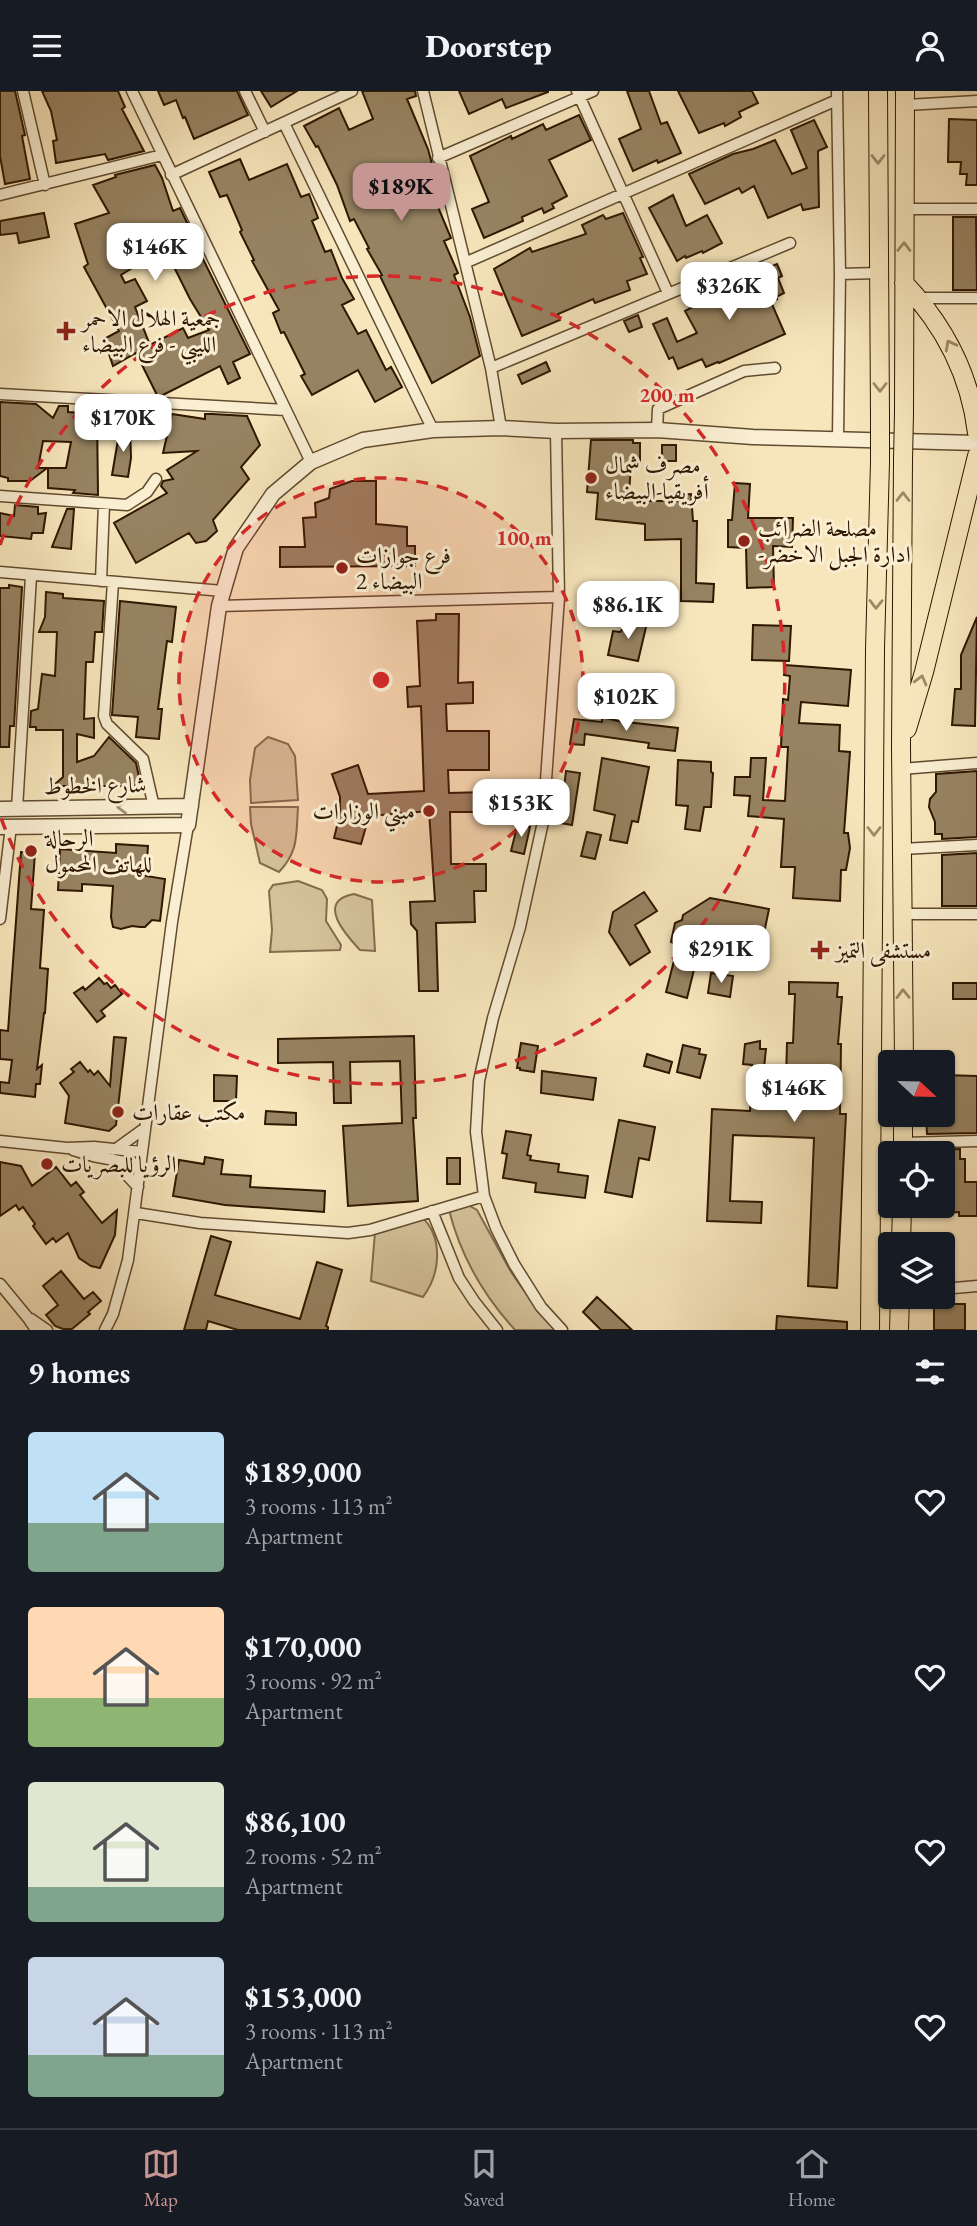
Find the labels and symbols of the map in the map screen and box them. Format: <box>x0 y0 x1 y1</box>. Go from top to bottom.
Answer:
one-way arrow <box>871 154 886 165</box>
pin: $189K <box>352 163 450 223</box>
pin: $146K <box>106 223 204 283</box>
one-way arrow <box>896 241 912 252</box>
pin: $326K <box>680 263 778 322</box>
place label: جمعية الهلال الاحمر الليبي - فرع البيضاء <box>80 303 221 365</box>
marker: جمعية الهلال الاحمر الليبي - فرع البيضاء <box>56 321 76 341</box>
one-way arrow <box>944 340 958 352</box>
text: 200 m <box>639 381 695 408</box>
one-way arrow <box>872 382 888 392</box>
pin: $170K <box>74 395 172 454</box>
place label: مصرف شمال أفريقيا-البيضاء <box>605 450 710 506</box>
marker: مصرف شمال أفريقيا-البيضاء <box>583 470 599 486</box>
one-way arrow <box>895 491 911 502</box>
place label: مصلحة الضرائب -ادارة الجبل الاخضر <box>758 513 911 571</box>
text: 100 m <box>496 524 552 551</box>
marker: مصلحة الضرائب -ادارة الجبل الاخضر <box>736 533 752 549</box>
place label: فرع جوازات البيضاء 2 <box>356 540 451 596</box>
marker: فرع جوازات البيضاء 2 <box>334 560 350 576</box>
pin: $86.1K <box>571 581 685 641</box>
one-way arrow <box>869 598 884 609</box>
centre of rings <box>369 668 393 692</box>
pin: $102K <box>577 673 675 733</box>
one-way arrow <box>913 675 927 687</box>
street label: شارع الخطوط <box>43 769 147 806</box>
pin: $153K <box>472 779 570 839</box>
place label: مبني الوزارات <box>313 796 415 832</box>
one-way arrow <box>117 799 127 815</box>
marker: مبني الوزارات <box>421 803 437 819</box>
place label: الرحالة للهاتف المحمول <box>44 823 152 879</box>
one-way arrow <box>866 826 882 837</box>
marker: الرحالة للهاتف المحمول <box>23 843 39 859</box>
pin: $291K <box>672 925 770 985</box>
place label: مستشفى التميز <box>834 935 931 967</box>
marker: مستشفى التميز <box>810 940 830 960</box>
one-way arrow <box>895 988 911 999</box>
north arrow <box>878 1050 956 1127</box>
pin: $146K <box>745 1065 843 1124</box>
place label: مكتب عقارات <box>132 1097 245 1128</box>
marker: مكتب عقارات <box>110 1104 126 1120</box>
place label: الرؤيا للبصريات <box>61 1149 176 1180</box>
marker: الرؤيا للبصريات <box>39 1156 55 1172</box>

